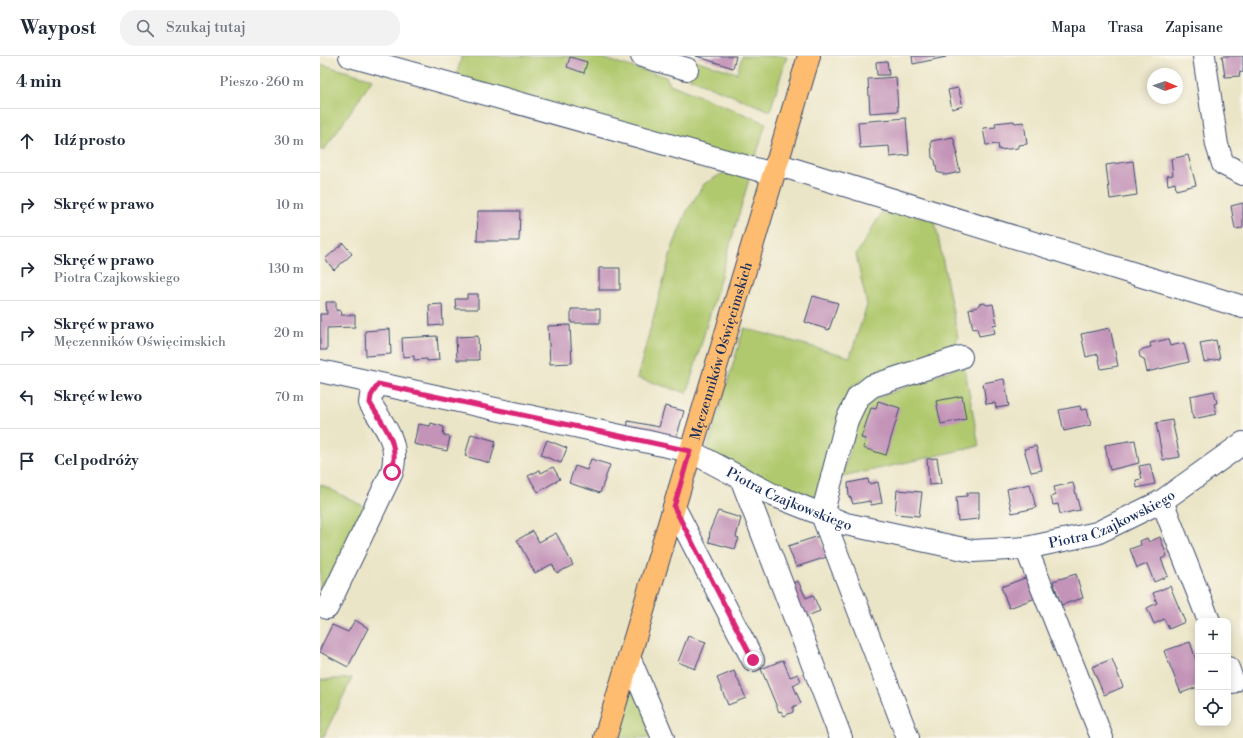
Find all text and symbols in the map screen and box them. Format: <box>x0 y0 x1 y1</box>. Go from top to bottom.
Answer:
search box <box>120 10 400 46</box>
text: Waypost <box>20 16 96 40</box>
icon: search <box>134 17 156 39</box>
text: Szukaj tutaj <box>166 18 246 37</box>
text: Mapa <box>1051 19 1086 37</box>
text: Trasa <box>1108 19 1143 37</box>
text: Zapisane <box>1165 19 1223 37</box>
north arrow <box>1147 68 1183 104</box>
text: 4 min <box>16 71 61 93</box>
text: Pieszo · 260 m <box>220 74 304 90</box>
icon: ahead <box>16 130 38 152</box>
text: Idź prosto <box>54 131 126 150</box>
text: 30 m <box>274 133 304 149</box>
icon: right <box>16 194 38 216</box>
text: Skręć w prawo <box>54 195 154 214</box>
text: 10 m <box>276 197 304 213</box>
text: Skręć w prawo <box>54 251 154 270</box>
icon: right <box>16 258 38 280</box>
street label: Męczenników Oświęcimskich <box>687 259 757 442</box>
text: 130 m <box>269 261 304 277</box>
text: Piotra Czajkowskiego <box>54 270 180 286</box>
text: Skręć w prawo <box>54 315 154 334</box>
icon: right <box>16 322 38 344</box>
text: 20 m <box>274 325 304 341</box>
text: Męczenników Oświęcimskich <box>54 334 226 350</box>
icon: left <box>16 386 38 408</box>
text: Skręć w lewo <box>54 387 142 406</box>
text: 70 m <box>275 389 304 405</box>
icon: arrive <box>16 450 38 472</box>
text: Cel podróży <box>54 451 139 470</box>
route start <box>383 463 401 481</box>
street label: Piotra Czajkowskiego <box>723 464 854 535</box>
street label: Piotra Czajkowskiego <box>1047 486 1179 553</box>
map controls <box>1195 618 1231 726</box>
button: + <box>1195 618 1231 654</box>
route end <box>744 651 762 669</box>
button: − <box>1195 654 1231 690</box>
button: locate <box>1195 690 1231 726</box>

